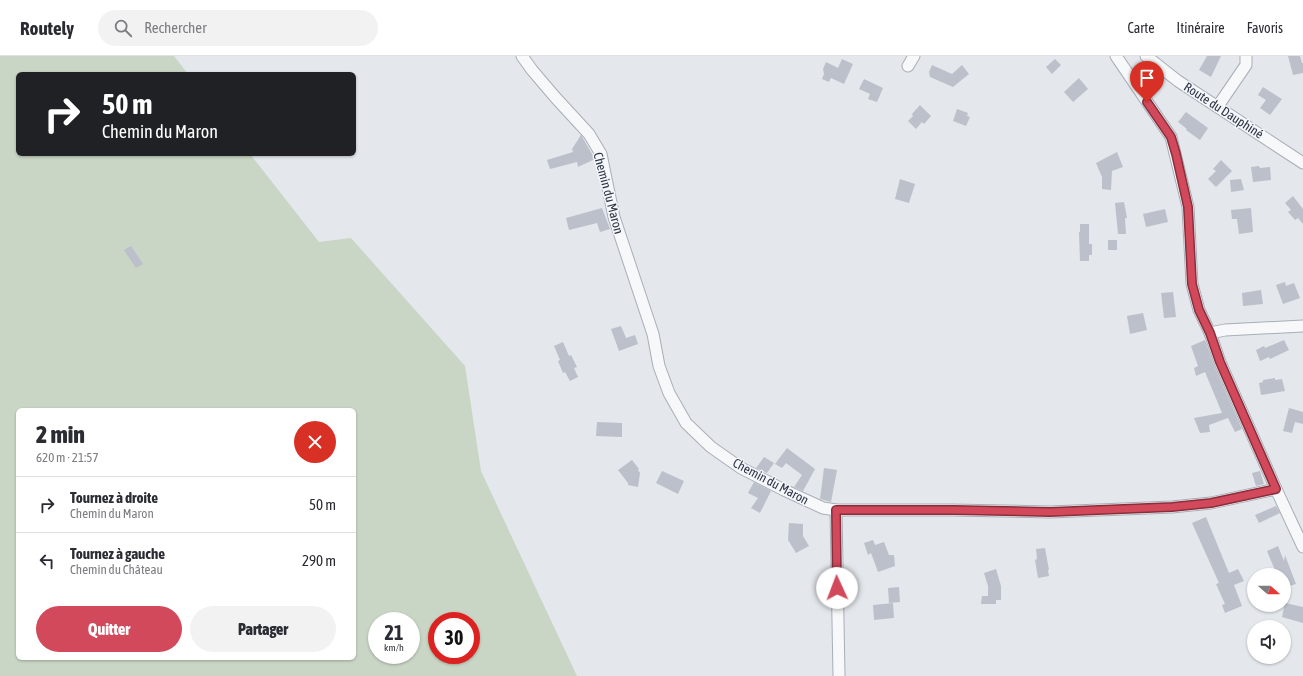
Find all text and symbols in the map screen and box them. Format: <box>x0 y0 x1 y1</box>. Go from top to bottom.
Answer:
search box <box>98 10 378 46</box>
text: Routely <box>20 17 74 39</box>
icon: search <box>112 17 134 39</box>
text: Rechercher <box>144 19 207 36</box>
text: Carte <box>1128 20 1155 36</box>
text: Itinéraire <box>1177 20 1225 36</box>
text: Favoris <box>1247 20 1283 36</box>
pin <box>1130 61 1164 102</box>
icon: arrive <box>1136 67 1158 89</box>
street label: Route du Dauphiné <box>1181 79 1266 142</box>
icon: right <box>36 88 88 140</box>
text: 50 m <box>102 88 152 120</box>
text: Chemin du Maron <box>102 121 218 142</box>
street label: Chemin du Maron <box>590 151 627 236</box>
text: 2 min <box>36 421 85 448</box>
button: close <box>294 421 336 463</box>
text: 620 m · 21:57 <box>36 450 99 465</box>
street label: Chemin du Maron <box>730 455 811 508</box>
text: Tournez à droite <box>70 489 158 506</box>
icon: right <box>36 494 58 516</box>
text: 50 m <box>309 496 336 513</box>
text: Chemin du Maron <box>70 506 154 521</box>
text: Tournez à gauche <box>70 545 165 562</box>
icon: left <box>36 550 58 572</box>
text: 290 m <box>302 552 336 569</box>
text: Chemin du Château <box>70 562 163 577</box>
position arrow <box>816 567 858 609</box>
north arrow <box>1247 568 1291 612</box>
map controls <box>1247 568 1291 664</box>
button: Quitter <box>36 606 182 652</box>
button: Partager <box>190 606 336 652</box>
speed limit sign: 30 <box>428 612 480 664</box>
button: sound <box>1247 620 1291 664</box>
text: 21 <box>385 621 403 644</box>
text: km/h <box>384 642 404 653</box>

